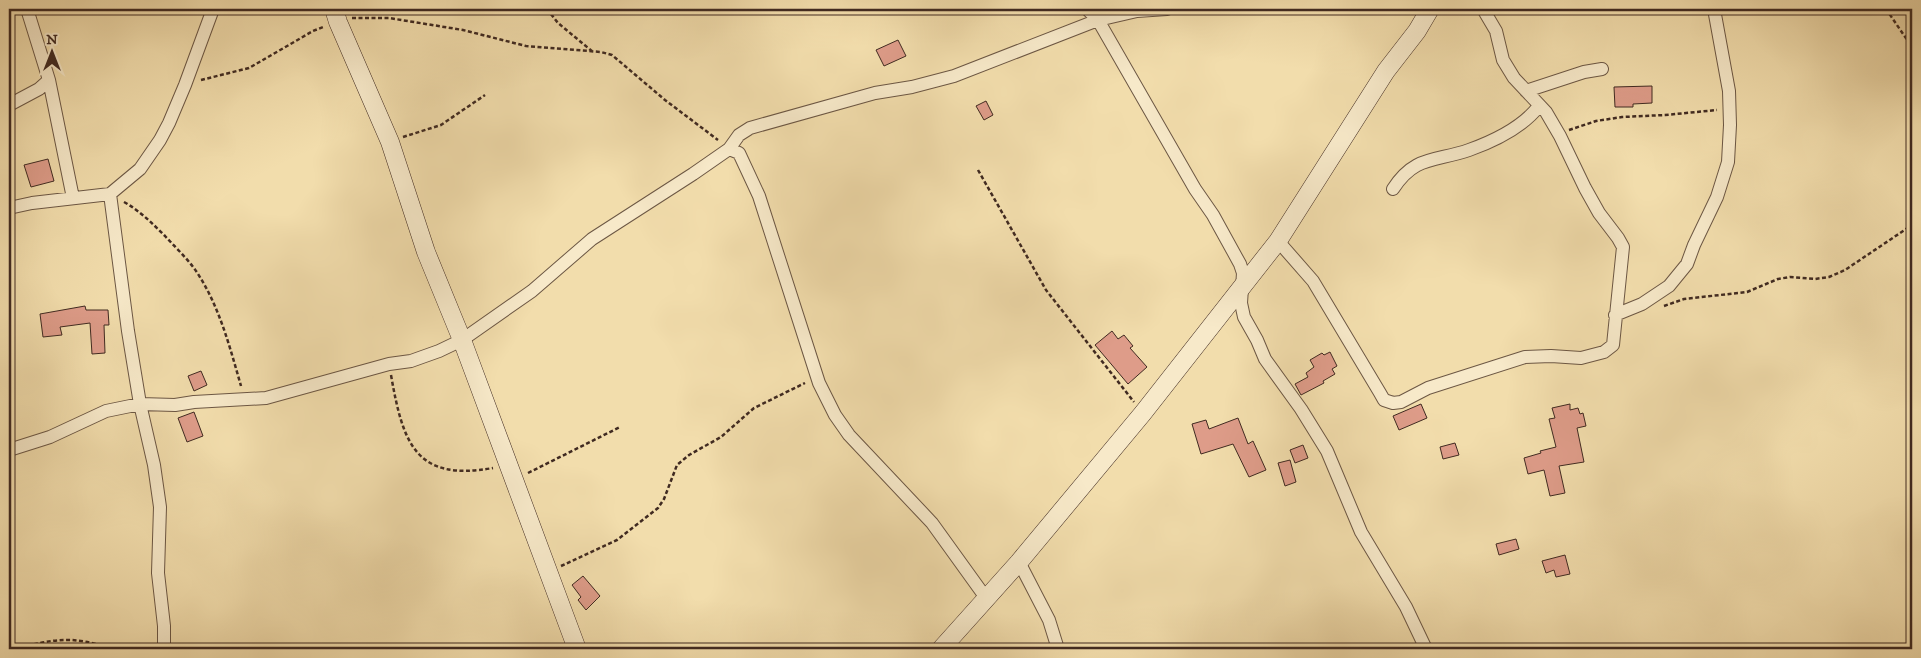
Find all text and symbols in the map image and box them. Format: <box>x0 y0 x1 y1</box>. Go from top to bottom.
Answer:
north arrow <box>28 28 78 78</box>
text: N <box>46 31 58 49</box>

